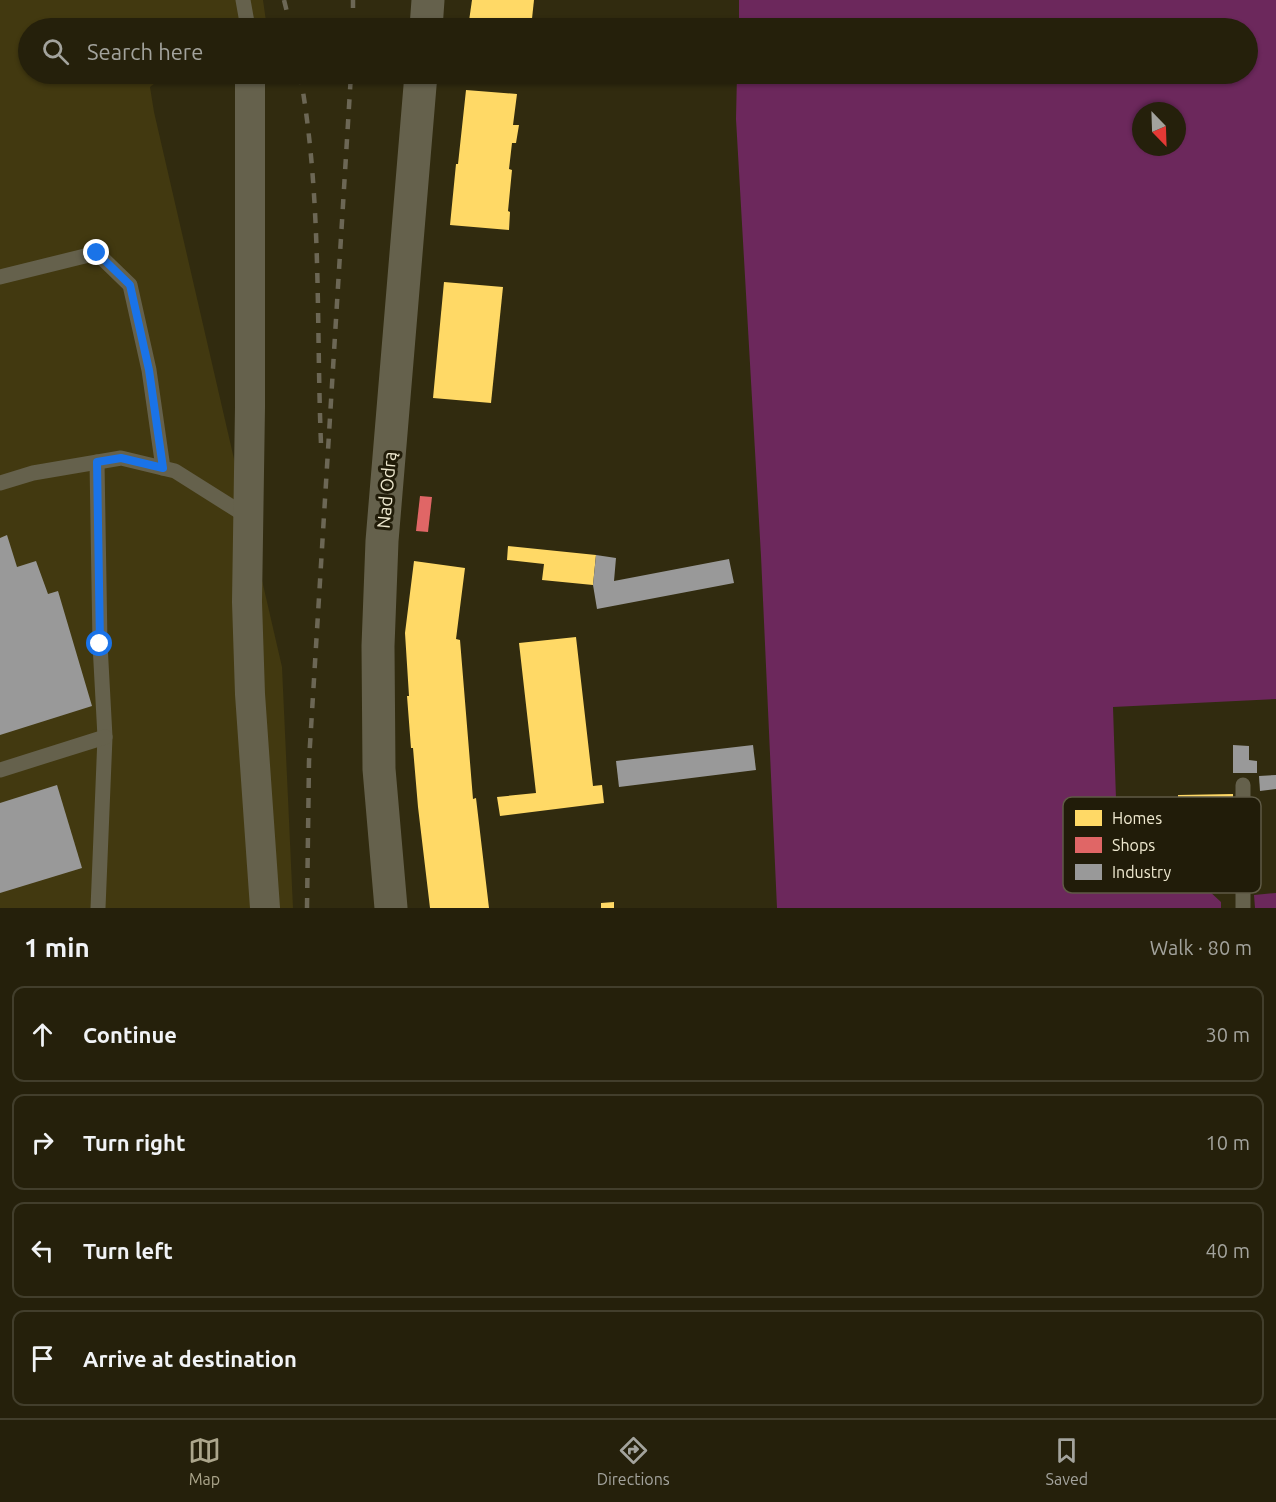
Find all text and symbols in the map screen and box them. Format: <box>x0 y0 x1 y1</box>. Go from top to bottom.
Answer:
search box <box>18 18 1258 84</box>
icon: search <box>39 35 72 68</box>
text: Search here <box>87 39 203 64</box>
north arrow <box>1132 102 1186 156</box>
route end <box>83 239 109 265</box>
street label: Nad Odrą <box>373 451 399 529</box>
route start <box>86 630 112 656</box>
legend <box>1063 797 1261 893</box>
text: Homes <box>1112 809 1162 827</box>
text: Shops <box>1112 836 1155 854</box>
text: Industry <box>1112 863 1171 881</box>
text: 1 min <box>24 933 90 962</box>
text: Walk · 80 m <box>1150 936 1252 959</box>
icon: ahead <box>26 1018 59 1051</box>
text: Continue <box>83 1022 177 1047</box>
text: 30 m <box>1206 1023 1250 1046</box>
icon: right <box>26 1126 59 1159</box>
text: Turn right <box>83 1130 185 1155</box>
text: 10 m <box>1206 1131 1250 1154</box>
icon: left <box>26 1234 59 1267</box>
text: Turn left <box>83 1238 173 1263</box>
text: 40 m <box>1206 1239 1250 1262</box>
icon: arrive <box>26 1342 59 1375</box>
text: Arrive at destination <box>83 1346 297 1371</box>
tab: Map <box>188 1434 221 1488</box>
tab: Directions <box>597 1434 670 1488</box>
tab: Saved <box>1046 1434 1088 1488</box>

